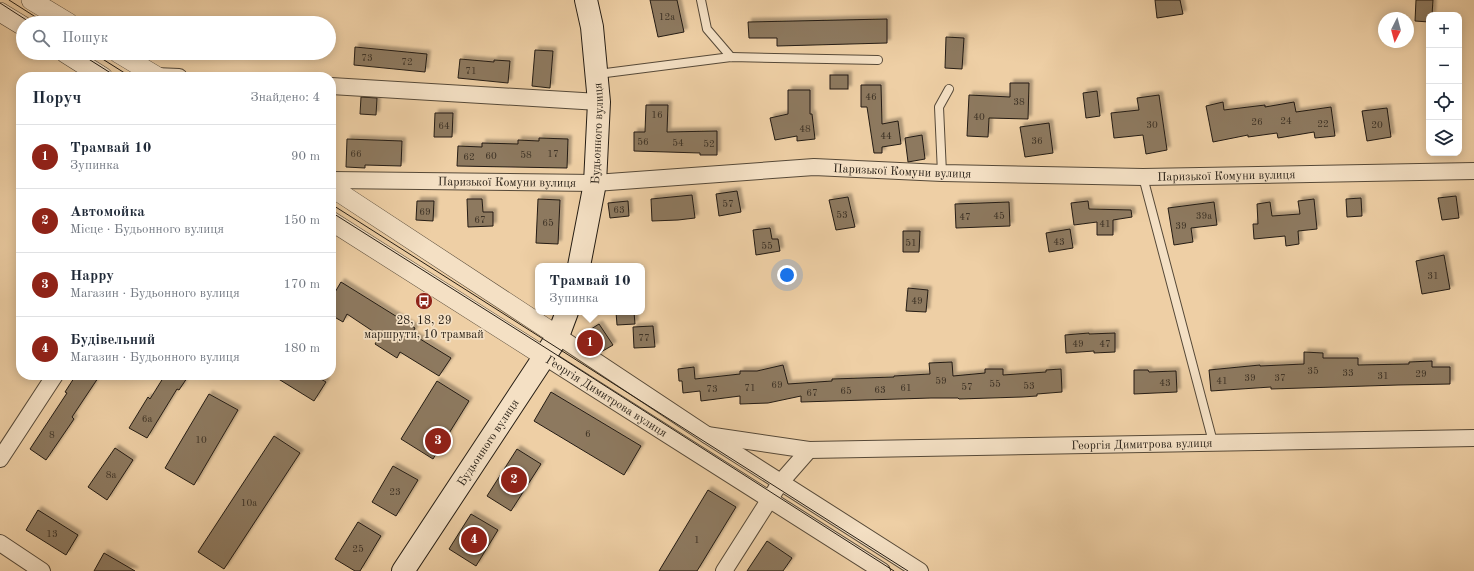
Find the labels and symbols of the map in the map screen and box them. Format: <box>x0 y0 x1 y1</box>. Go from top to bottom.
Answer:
house number: 12а <box>659 12 675 22</box>
north arrow <box>1378 12 1414 48</box>
house number: 73 <box>361 53 373 63</box>
house number: 72 <box>401 57 413 67</box>
house number: 71 <box>465 66 477 76</box>
street label: Будьонного вулиця <box>590 82 606 185</box>
house number: 46 <box>865 92 877 102</box>
house number: 38 <box>1013 97 1025 107</box>
house number: 16 <box>651 110 663 120</box>
house number: 40 <box>973 112 985 122</box>
house number: 24 <box>1280 116 1292 126</box>
house number: 26 <box>1251 117 1263 127</box>
house number: 22 <box>1317 119 1329 129</box>
house number: 30 <box>1146 120 1158 130</box>
house number: 20 <box>1371 120 1383 130</box>
house number: 64 <box>438 121 450 131</box>
house number: 48 <box>799 124 811 134</box>
house number: 44 <box>880 131 892 141</box>
house number: 36 <box>1031 136 1043 146</box>
house number: 56 <box>637 137 649 147</box>
house number: 54 <box>672 138 684 148</box>
house number: 52 <box>703 139 715 149</box>
house number: 66 <box>350 149 362 159</box>
house number: 17 <box>547 149 559 159</box>
house number: 58 <box>520 150 532 160</box>
house number: 60 <box>485 151 497 161</box>
house number: 62 <box>463 152 475 162</box>
street label: Паризької Комуни вулиця <box>833 163 971 181</box>
street label: Паризької Комуни вулиця <box>1157 169 1295 184</box>
street label: Паризької Комуни вулиця <box>438 176 576 190</box>
house number: 57 <box>722 199 734 209</box>
house number: 63 <box>613 205 625 215</box>
house number: 69 <box>419 207 431 217</box>
house number: 53 <box>836 210 848 220</box>
house number: 45 <box>993 211 1005 221</box>
house number: 39а <box>1196 211 1212 221</box>
house number: 47 <box>959 212 971 222</box>
house number: 67 <box>474 215 486 225</box>
house number: 65 <box>542 218 554 228</box>
house number: 41 <box>1099 219 1111 229</box>
house number: 39 <box>1175 221 1187 231</box>
house number: 43 <box>1053 237 1065 247</box>
house number: 51 <box>905 238 917 248</box>
house number: 55 <box>761 241 773 251</box>
your location <box>777 265 797 285</box>
house number: 31 <box>1427 271 1439 281</box>
bus stop icon: 28, 18, 29 маршрути, 10 трамвай <box>414 291 434 311</box>
house number: 49 <box>911 296 923 306</box>
place label: 28, 18, 29 маршрути, 10 трамвай <box>364 315 484 341</box>
pin: 1 <box>577 328 603 358</box>
house number: 77 <box>638 333 650 343</box>
house number: 49 <box>1072 339 1084 349</box>
house number: 47 <box>1099 339 1111 349</box>
street label: Георгія Димитрова вулиця <box>543 354 669 440</box>
house number: 35 <box>1307 366 1319 376</box>
house number: 33 <box>1342 368 1354 378</box>
house number: 29 <box>1415 369 1427 379</box>
house number: 31 <box>1377 371 1389 381</box>
house number: 39 <box>1244 373 1256 383</box>
house number: 37 <box>1274 373 1286 383</box>
house number: 59 <box>935 376 947 386</box>
house number: 41 <box>1216 376 1228 386</box>
house number: 43 <box>1159 378 1171 388</box>
house number: 55 <box>989 379 1001 389</box>
house number: 69 <box>771 380 783 390</box>
house number: 53 <box>1023 381 1035 391</box>
house number: 57 <box>961 382 973 392</box>
house number: 71 <box>744 383 756 393</box>
house number: 61 <box>900 383 912 393</box>
house number: 73 <box>706 384 718 394</box>
house number: 63 <box>874 385 886 395</box>
house number: 65 <box>840 386 852 396</box>
house number: 67 <box>806 388 818 398</box>
street label: Будьонного вулиця <box>456 397 522 489</box>
house number: 6а <box>142 414 152 424</box>
pin: 3 <box>425 426 451 456</box>
house number: 6 <box>585 429 591 439</box>
house number: 8 <box>49 430 55 440</box>
house number: 10 <box>195 435 207 445</box>
street label: Георгія Димитрова вулиця <box>1071 438 1213 452</box>
pin: 2 <box>501 465 527 495</box>
house number: 8а <box>106 470 116 480</box>
house number: 23 <box>389 487 401 497</box>
house number: 10а <box>241 498 257 508</box>
pin: 4 <box>461 525 487 555</box>
house number: 13 <box>46 529 58 539</box>
house number: 1 <box>694 535 700 545</box>
house number: 25 <box>352 544 364 554</box>

